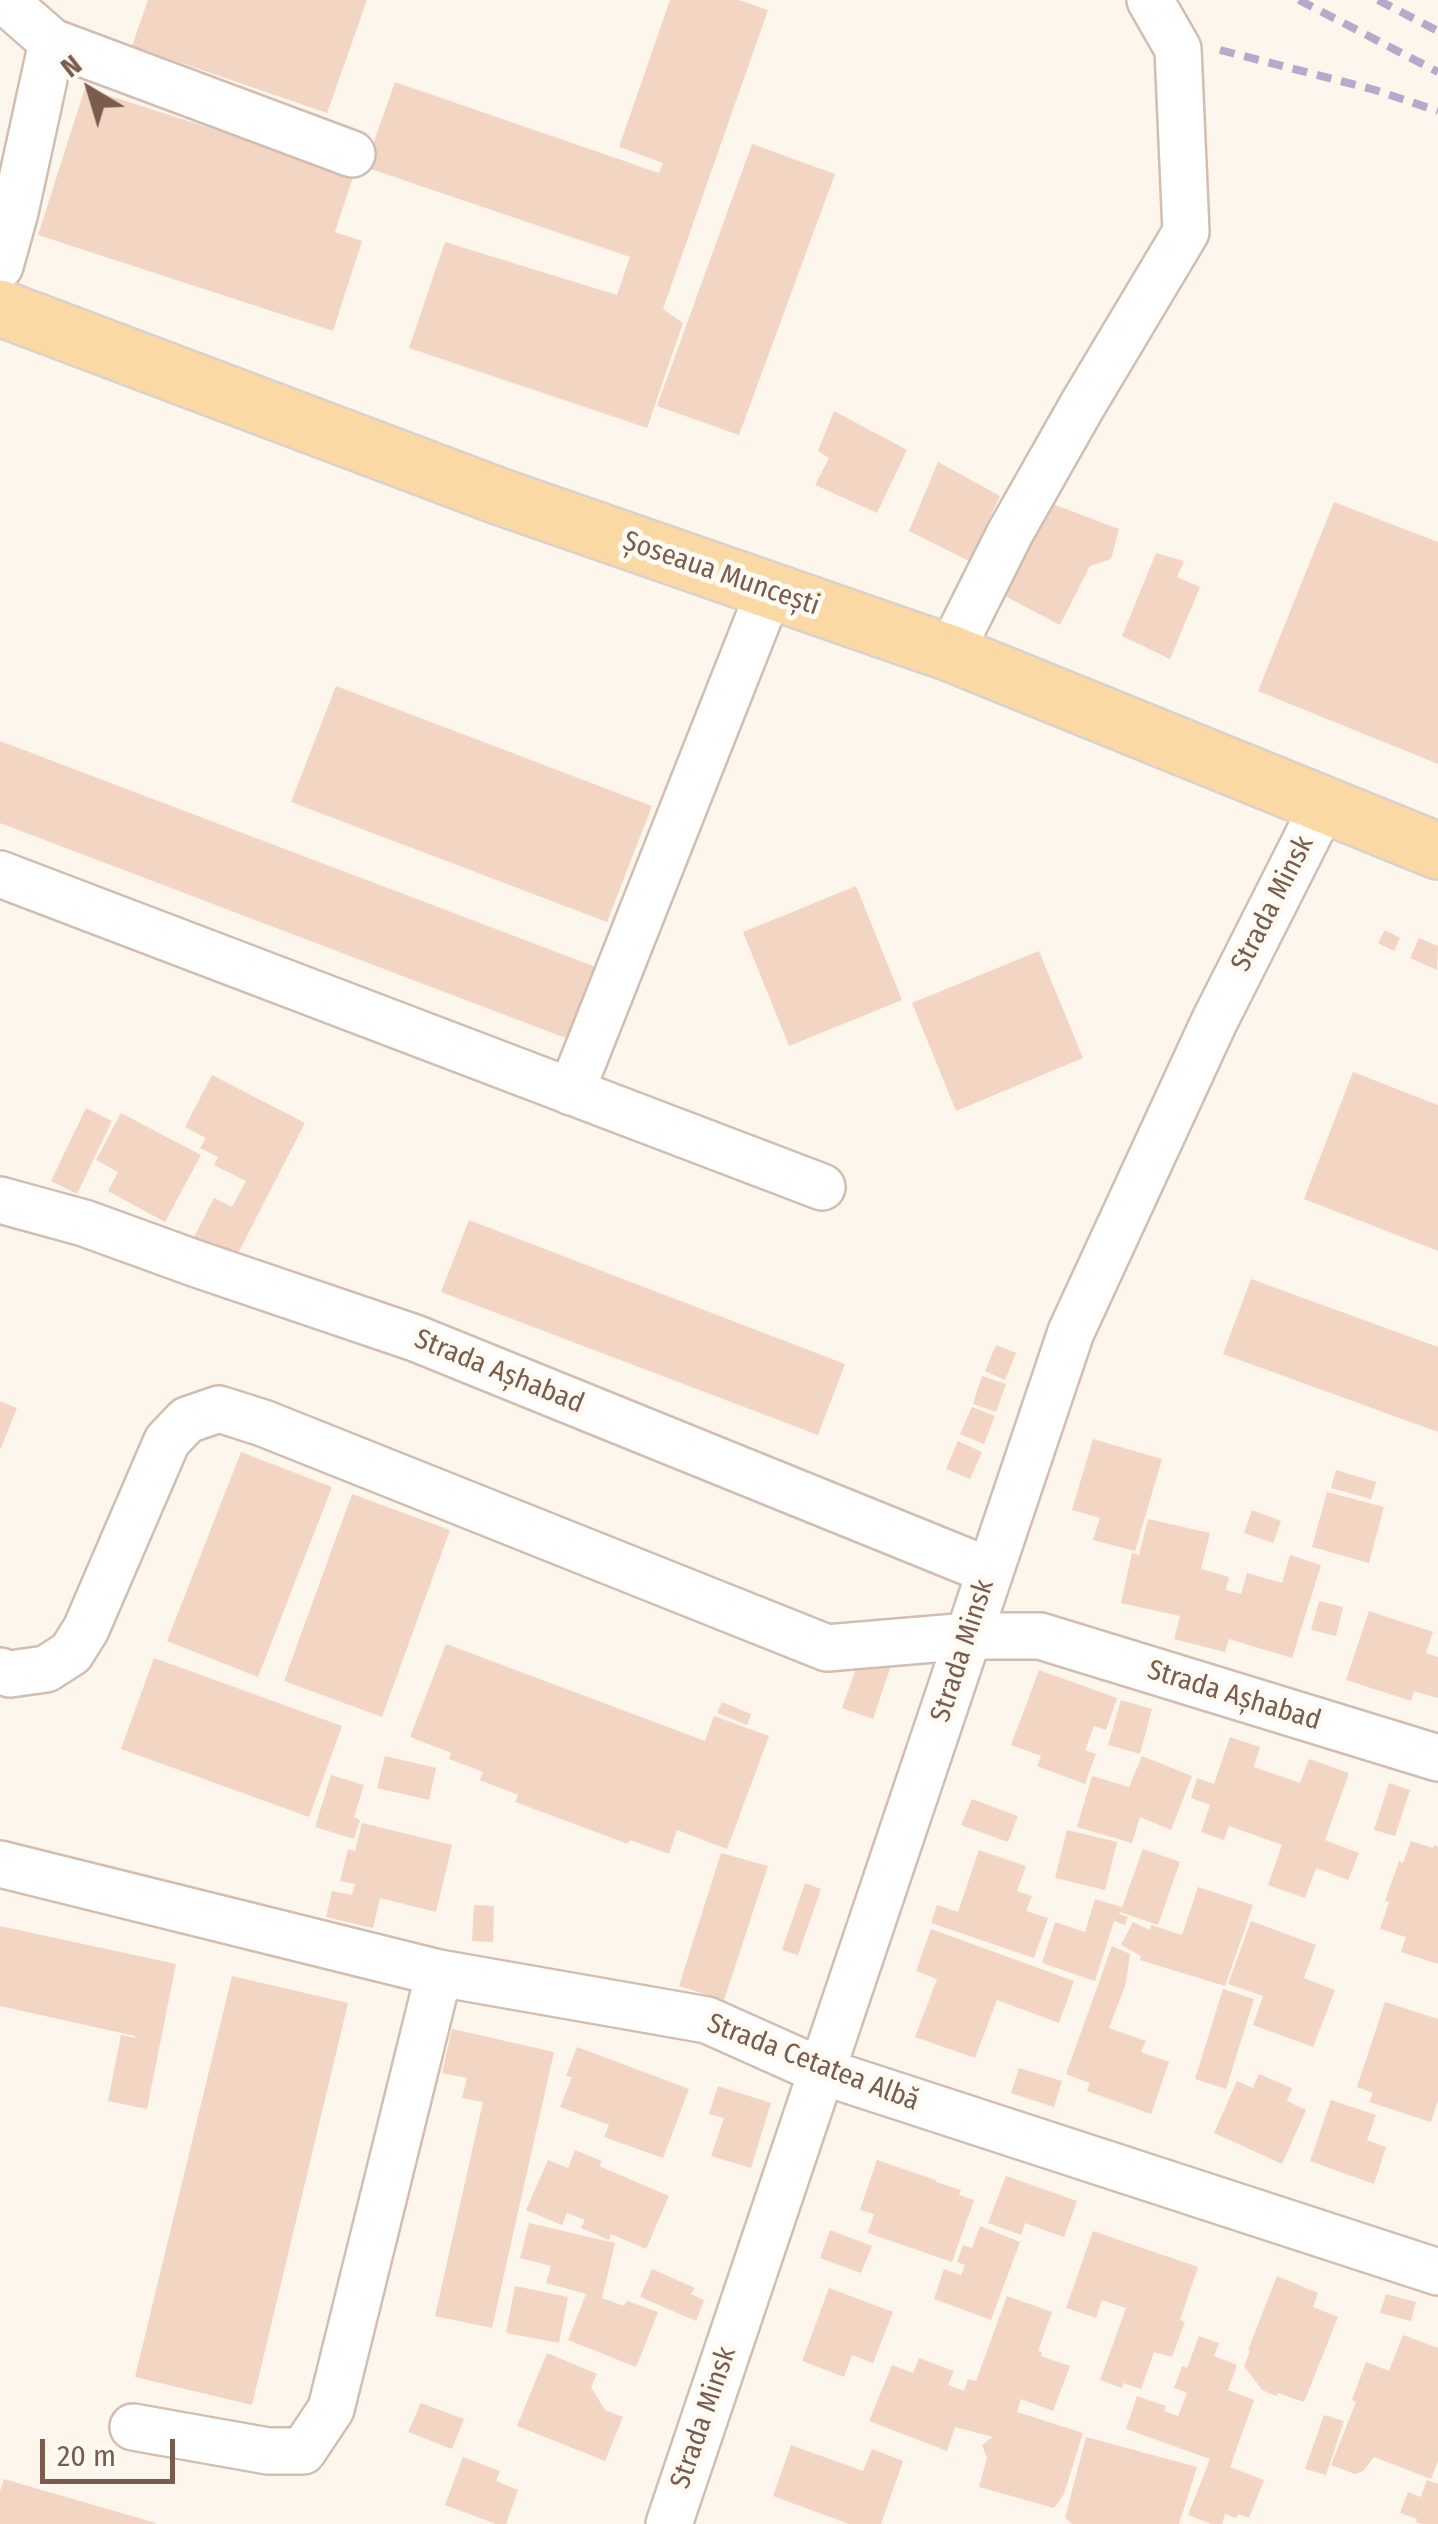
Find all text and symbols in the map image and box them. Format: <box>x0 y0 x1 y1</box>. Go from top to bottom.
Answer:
north arrow <box>40 40 140 140</box>
text: N <box>54 48 88 84</box>
street label: Șoseaua Muncești <box>618 525 824 623</box>
street label: Strada Minsk <box>1225 831 1321 977</box>
street label: Strada Așhabad <box>409 1323 589 1421</box>
street label: Strada Minsk <box>924 1576 1002 1726</box>
street label: Strada Așhabad <box>1143 1654 1325 1738</box>
street label: Strada Cetatea Albă <box>702 2007 924 2119</box>
street label: Strada Minsk <box>664 2343 744 2493</box>
scale bar <box>45 2419 180 2481</box>
text: 20 m <box>57 2438 116 2474</box>

